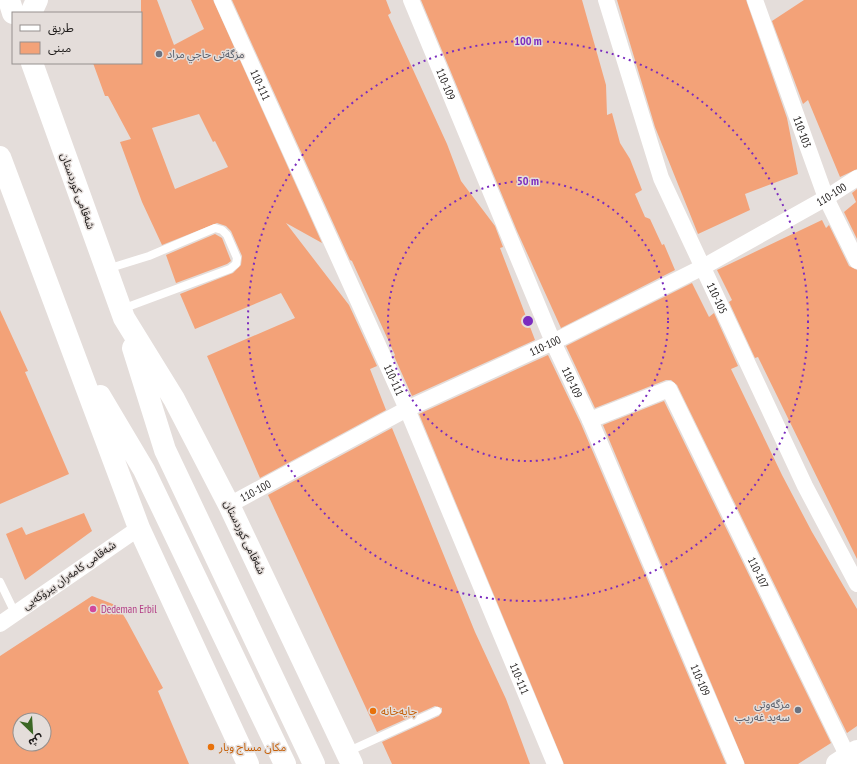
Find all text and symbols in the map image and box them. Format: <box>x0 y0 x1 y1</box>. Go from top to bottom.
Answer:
legend <box>12 12 142 64</box>
text: طريق <box>48 20 74 36</box>
text: 100 m <box>514 33 542 48</box>
text: مبنى <box>48 40 71 55</box>
place label: مزگةتی حاجي مراد <box>167 47 245 64</box>
marker: مزگةتی حاجي مراد <box>154 49 164 59</box>
street label: 110-109 <box>433 66 459 102</box>
street label: 110-111 <box>247 67 274 103</box>
street label: 110-103 <box>790 114 814 150</box>
street label: شەقامی کوردستان <box>58 151 98 232</box>
text: 50 m <box>517 173 539 188</box>
street label: 110-100 <box>814 180 849 209</box>
street label: 110-105 <box>704 280 731 316</box>
centre of rings <box>521 314 535 328</box>
street label: 110-100 <box>527 332 563 359</box>
street label: 110-111 <box>381 362 407 398</box>
street label: 110-109 <box>559 365 586 400</box>
street label: 110-100 <box>238 477 273 505</box>
street label: شەقامی کوردستان <box>221 498 269 577</box>
street label: شه‌قامی كامەران بیرۆكەیی <box>20 537 119 613</box>
street label: 110-107 <box>745 555 772 590</box>
place label: Dedeman Erbil <box>101 602 157 616</box>
marker: Dedeman Erbil <box>88 604 98 614</box>
street label: 110-111 <box>507 661 532 697</box>
street label: 110-109 <box>687 662 713 698</box>
place label: مزگەوتی سەید غەریب <box>735 697 790 724</box>
place label: چایەخانە <box>381 704 418 719</box>
marker: مزگەوتی سەید غەریب <box>793 705 803 715</box>
marker: چایەخانە <box>368 706 378 716</box>
north arrow <box>12 712 52 752</box>
text: ش <box>26 732 46 751</box>
place label: مكان مساج وبار <box>218 740 286 755</box>
marker: مكان مساج وبار <box>206 742 216 752</box>

